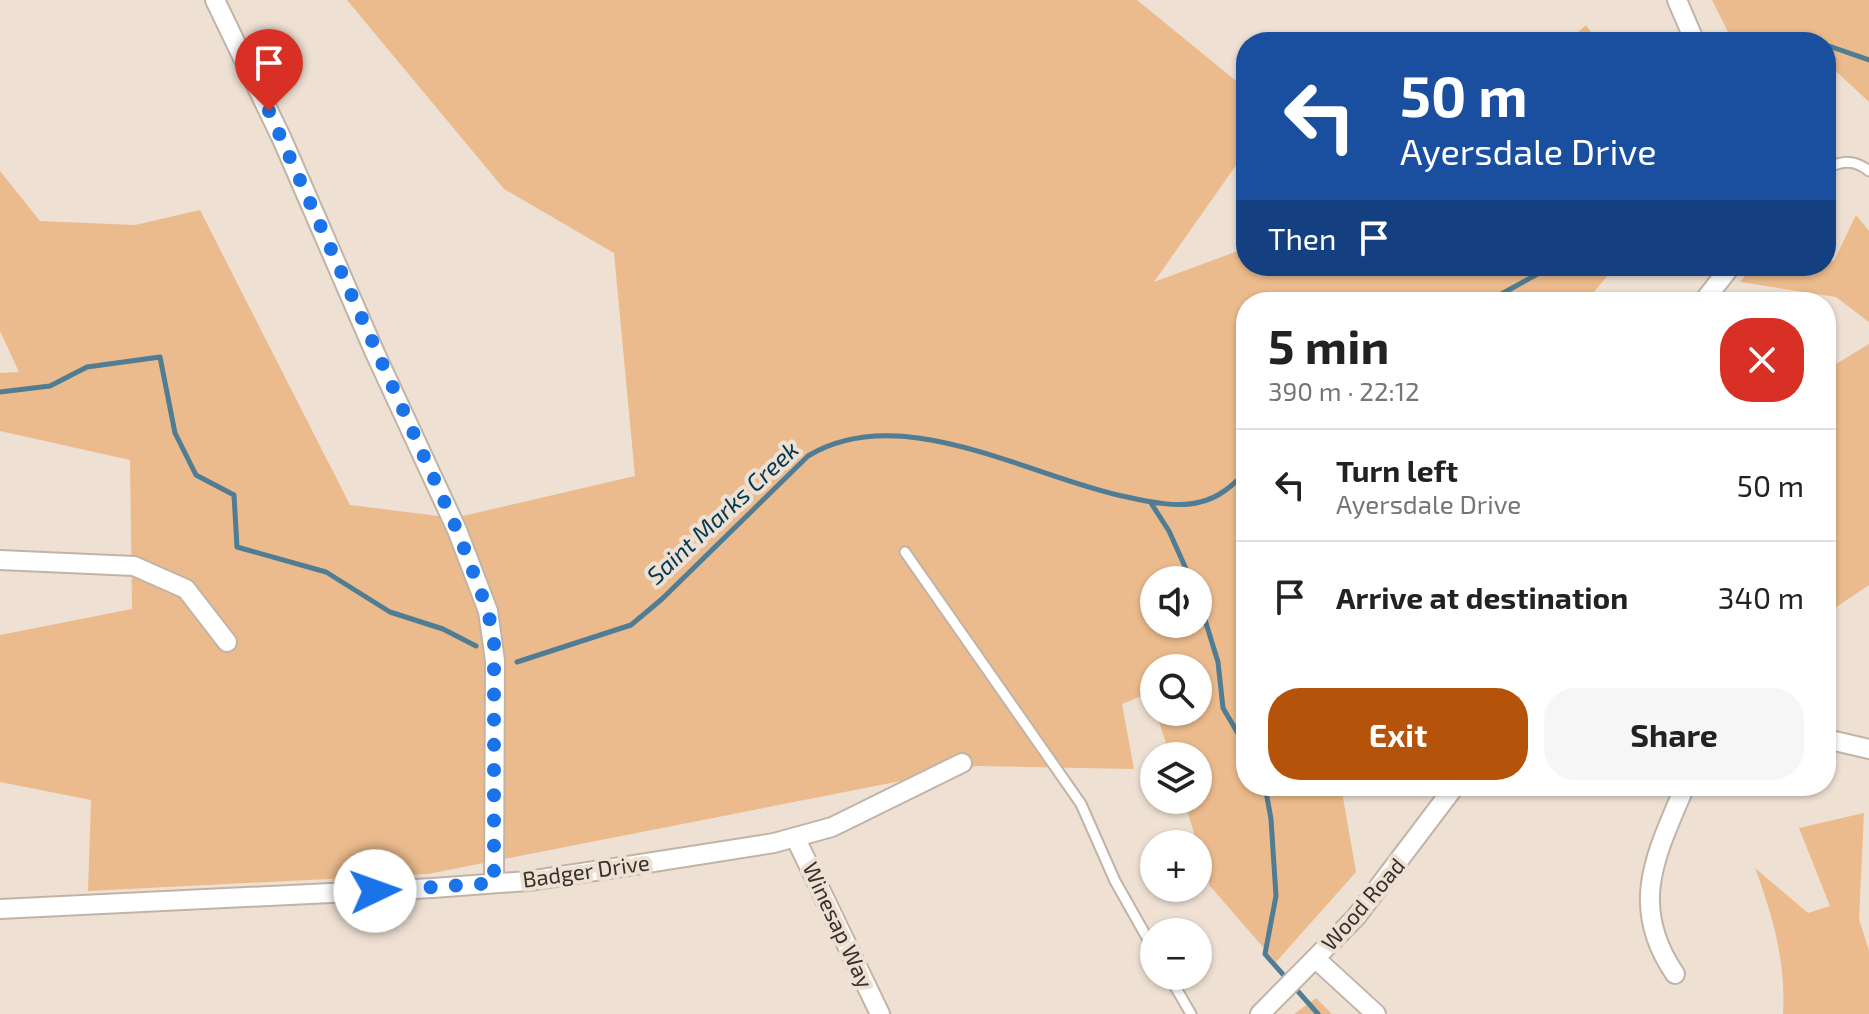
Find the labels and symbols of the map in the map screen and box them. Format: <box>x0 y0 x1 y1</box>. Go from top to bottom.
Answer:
pin <box>235 29 303 111</box>
water label: Saint Marks Creek <box>640 434 804 590</box>
street label: Badger Drive <box>521 848 651 892</box>
position arrow <box>333 849 417 933</box>
street label: Wood Road <box>1315 852 1409 955</box>
street label: Winesap Way <box>798 858 880 992</box>

